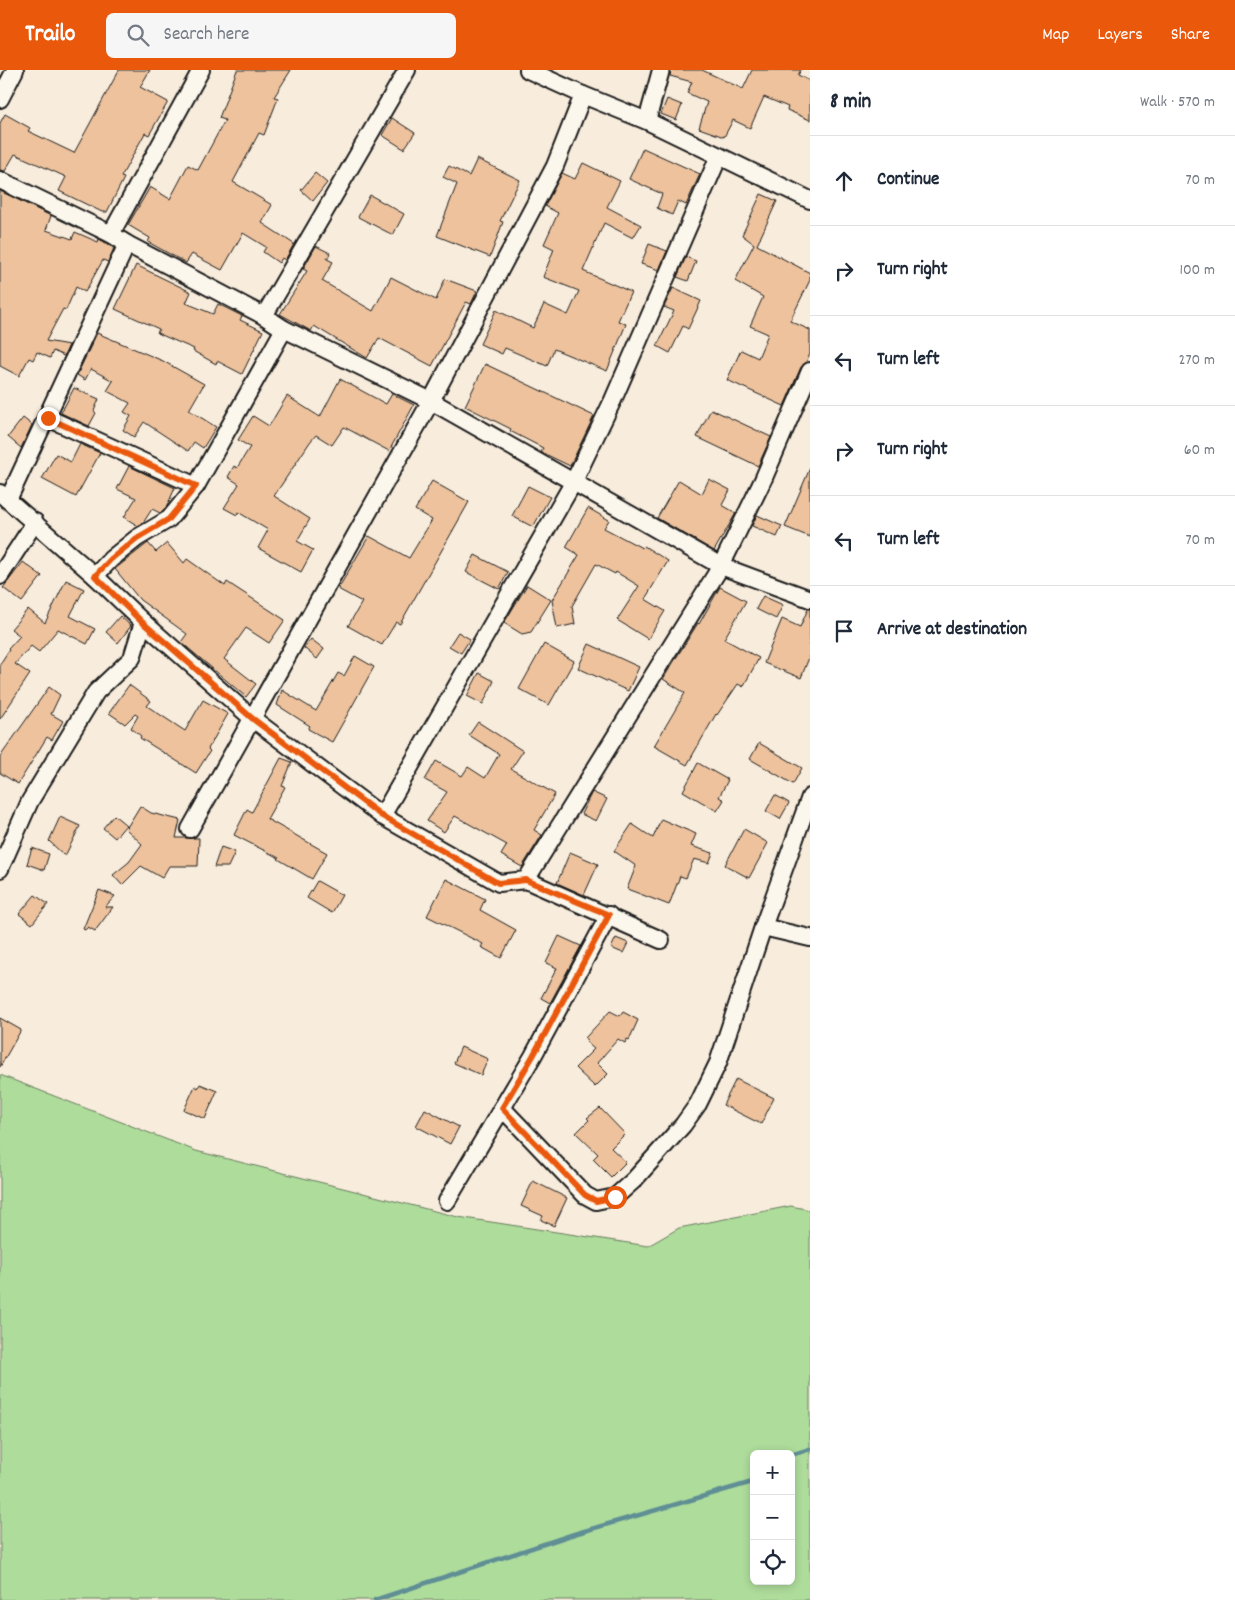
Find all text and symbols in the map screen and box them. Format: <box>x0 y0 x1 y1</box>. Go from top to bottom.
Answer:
search box <box>106 13 456 58</box>
text: Trailo <box>25 18 76 52</box>
icon: search <box>124 21 152 49</box>
text: Search here <box>164 22 249 49</box>
text: Map <box>1042 23 1069 48</box>
text: Layers <box>1097 23 1143 48</box>
text: Share <box>1171 23 1210 48</box>
text: 8 min <box>830 88 871 118</box>
text: Walk · 570 m <box>1140 91 1215 114</box>
icon: ahead <box>830 167 858 195</box>
text: Continue <box>877 167 939 194</box>
text: 70 m <box>1185 169 1215 192</box>
icon: right <box>830 257 858 285</box>
text: Turn right <box>877 257 948 284</box>
text: 100 m <box>1179 259 1215 282</box>
icon: left <box>830 347 858 375</box>
text: Turn left <box>877 347 940 374</box>
text: 270 m <box>1179 349 1215 372</box>
route end <box>37 407 60 430</box>
icon: right <box>830 437 858 465</box>
text: Turn right <box>877 437 948 464</box>
text: 60 m <box>1184 439 1215 462</box>
icon: left <box>830 527 858 555</box>
text: Turn left <box>877 527 940 554</box>
text: 70 m <box>1185 529 1215 552</box>
icon: arrive <box>830 617 858 645</box>
text: Arrive at destination <box>877 617 1027 644</box>
route start <box>604 1186 627 1209</box>
map controls <box>750 1450 795 1585</box>
button: + <box>750 1450 795 1495</box>
button: − <box>750 1495 795 1540</box>
button: locate <box>750 1540 795 1585</box>

